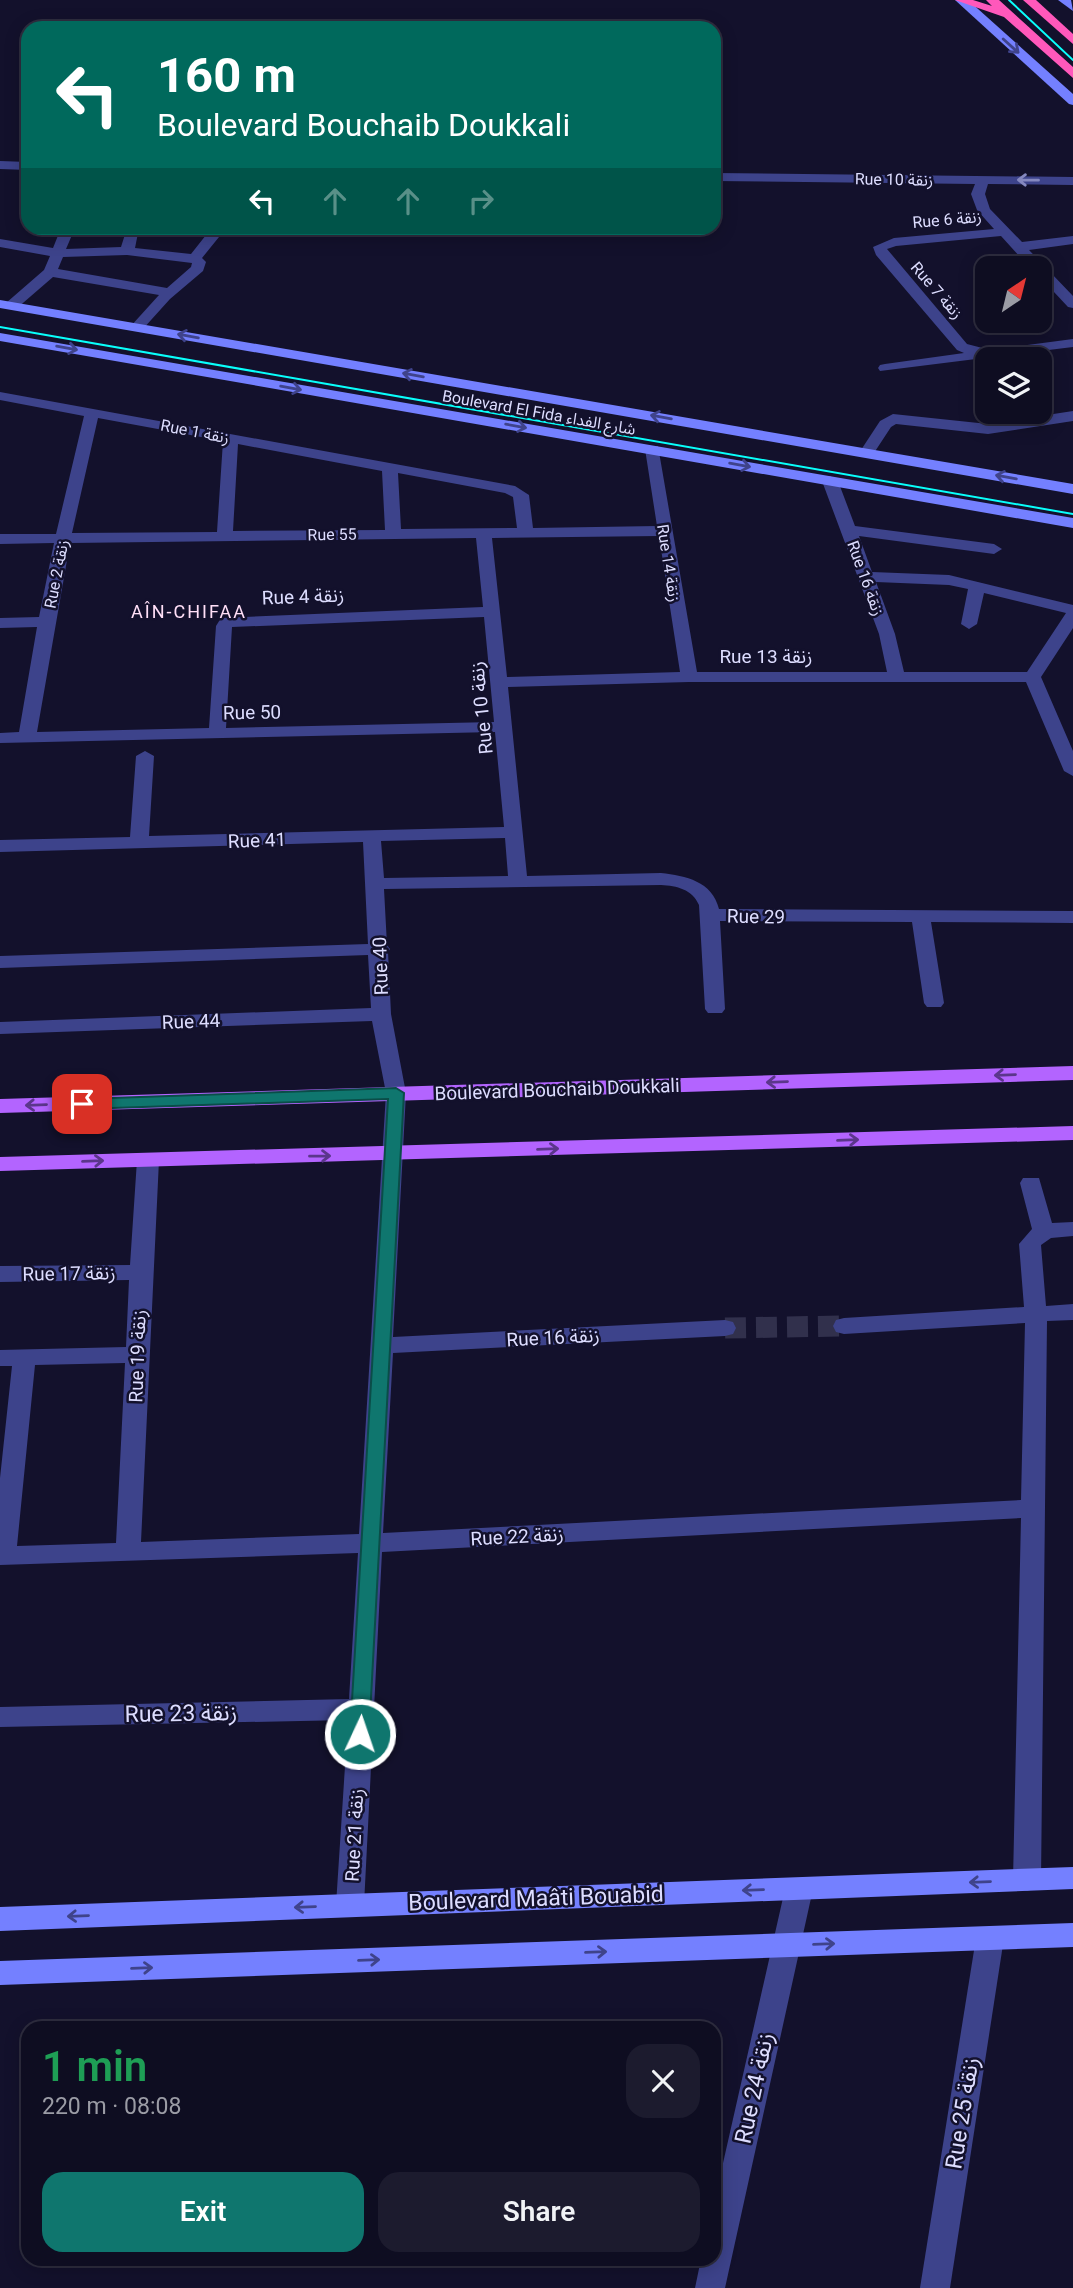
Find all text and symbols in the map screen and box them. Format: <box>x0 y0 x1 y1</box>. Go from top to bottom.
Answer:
one-way arrow <box>1002 38 1020 54</box>
text: 160 m <box>157 47 296 104</box>
icon: left <box>42 49 133 140</box>
text: Boulevard Bouchaib Doukkali <box>157 106 570 144</box>
street label: Rue 10 زنقة <box>855 169 933 190</box>
one-way arrow <box>1017 173 1040 187</box>
icon: left <box>243 182 281 220</box>
icon: ahead <box>316 182 354 220</box>
icon: ahead <box>389 182 427 220</box>
icon: right <box>462 182 500 220</box>
street label: Rue 6 زنقة <box>912 207 982 232</box>
north arrow <box>975 256 1052 332</box>
map controls <box>975 256 1052 424</box>
street label: Rue 7 زنقة <box>907 258 967 323</box>
one-way arrow <box>177 329 200 342</box>
one-way arrow <box>55 342 78 355</box>
button: layers <box>975 347 1052 424</box>
one-way arrow <box>402 368 424 381</box>
one-way arrow <box>279 381 302 395</box>
street label: Boulevard El Fida شارع الفداء <box>440 386 637 442</box>
one-way arrow <box>650 410 673 423</box>
street label: Rue 1 زنقة <box>159 416 231 447</box>
one-way arrow <box>504 420 526 433</box>
one-way arrow <box>728 459 751 472</box>
one-way arrow <box>995 470 1018 483</box>
street label: Rue 14 زنقة <box>653 523 684 603</box>
street label: Rue 55 <box>307 525 357 544</box>
street label: Rue 2 زنقة <box>41 538 72 610</box>
street label: Rue 16 زنقة <box>843 538 888 618</box>
street label: Rue 4 زنقة <box>261 584 345 609</box>
district label: AÎN-CHIFAA <box>131 601 247 622</box>
street label: Rue 13 زنقة <box>719 645 813 668</box>
street label: Rue 10 زنقة <box>465 660 498 755</box>
street label: Rue 50 <box>223 700 281 725</box>
street label: Rue 41 <box>227 828 287 853</box>
street label: Rue 29 <box>727 904 785 929</box>
street label: Rue 40 <box>368 936 393 996</box>
street label: Rue 44 <box>161 1009 221 1034</box>
one-way arrow <box>994 1069 1017 1082</box>
pin <box>52 1074 112 1134</box>
street label: Boulevard Bouchaib Doukkali <box>434 1074 680 1105</box>
one-way arrow <box>766 1076 789 1089</box>
icon: arrive <box>63 1085 101 1123</box>
one-way arrow <box>24 1099 47 1112</box>
one-way arrow <box>837 1134 860 1147</box>
one-way arrow <box>536 1143 559 1156</box>
one-way arrow <box>308 1149 331 1162</box>
one-way arrow <box>81 1155 104 1168</box>
street label: Rue 17 زنقة <box>22 1261 116 1286</box>
street label: Rue 19 زنقة <box>124 1309 151 1403</box>
street label: Rue 16 زنقة <box>506 1324 600 1351</box>
street label: Rue 22 زنقة <box>470 1523 564 1550</box>
position arrow <box>323 1697 397 1771</box>
street label: Rue 23 زنقة <box>124 1699 238 1728</box>
street label: Rue 21 زنقة <box>341 1788 368 1882</box>
one-way arrow <box>969 1875 992 1888</box>
street label: Boulevard Maâti Bouabid <box>408 1881 664 1916</box>
one-way arrow <box>742 1884 765 1897</box>
one-way arrow <box>294 1901 317 1914</box>
one-way arrow <box>67 1909 90 1922</box>
one-way arrow <box>812 1937 835 1950</box>
one-way arrow <box>585 1945 608 1958</box>
one-way arrow <box>357 1953 380 1966</box>
one-way arrow <box>130 1962 153 1975</box>
street label: Rue 24 زنقة <box>730 2030 779 2146</box>
text: 1 min <box>42 2042 147 2091</box>
button: close <box>626 2044 700 2118</box>
street label: Rue 25 زنقة <box>940 2055 985 2171</box>
text: 220 m · 08:08 <box>42 2093 181 2120</box>
button: Exit <box>42 2172 364 2252</box>
button: Share <box>378 2172 700 2252</box>

